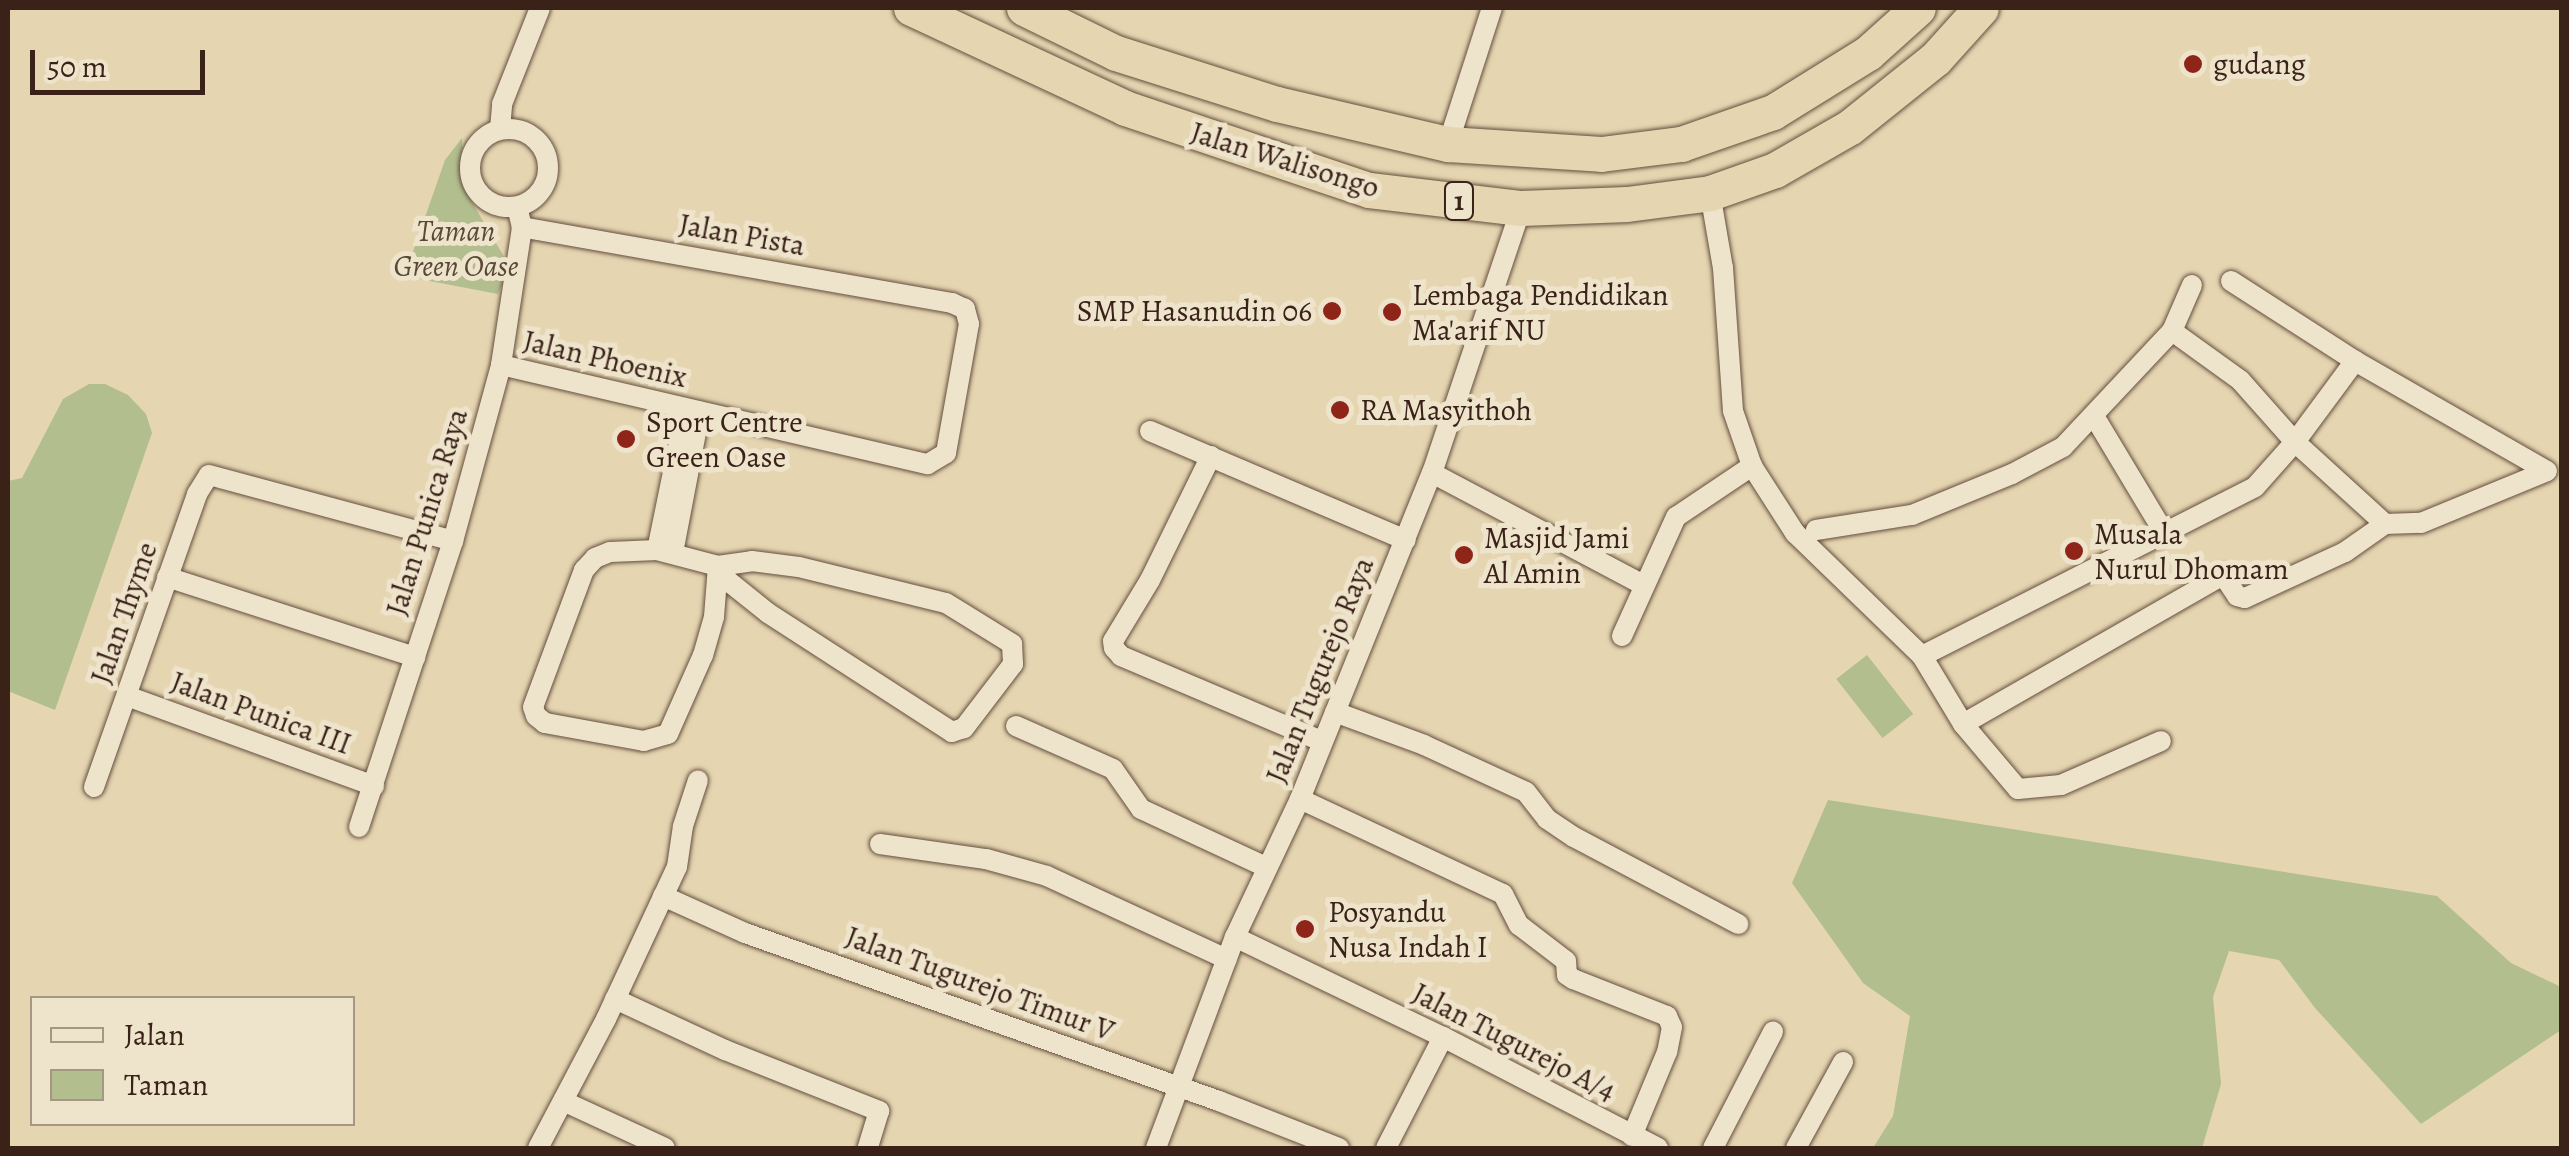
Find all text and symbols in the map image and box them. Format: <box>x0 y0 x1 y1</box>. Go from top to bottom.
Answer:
scale bar <box>35 30 210 92</box>
place label: gudang <box>2213 46 2306 82</box>
text: 50 m <box>47 47 107 87</box>
marker: gudang <box>2182 53 2204 75</box>
street label: Jalan Walisongo <box>1186 114 1384 206</box>
road number: 1 <box>1442 178 1476 224</box>
street label: Jalan Pista <box>676 206 808 264</box>
park label: Taman Green Oase <box>394 213 518 284</box>
place label: Lembaga Pendidikan Ma'arif NU <box>1412 277 1668 348</box>
place label: SMP Hasanudin 06 <box>1077 293 1312 329</box>
marker: SMP Hasanudin 06 <box>1321 300 1343 322</box>
marker: Lembaga Pendidikan Ma'arif NU <box>1381 301 1403 323</box>
street label: Jalan Phoenix <box>520 323 690 395</box>
place label: RA Masyithoh <box>1360 392 1532 428</box>
marker: RA Masyithoh <box>1329 399 1351 421</box>
street label: Jalan Punica Raya <box>378 404 476 620</box>
place label: Sport Centre Green Oase <box>646 404 803 474</box>
marker: Sport Centre Green Oase <box>615 428 637 450</box>
place label: Musala Nurul Dhomam <box>2094 516 2289 586</box>
place label: Masjid Jami Al Amin <box>1484 520 1629 590</box>
street label: Jalan Thyme <box>83 537 165 689</box>
marker: Musala Nurul Dhomam <box>2063 540 2085 562</box>
marker: Masjid Jami Al Amin <box>1453 544 1475 566</box>
street label: Jalan Tugurejo Raya <box>1258 552 1382 788</box>
street label: Jalan Punica III <box>166 664 356 762</box>
place label: Posyandu Nusa Indah I <box>1328 894 1488 964</box>
marker: Posyandu Nusa Indah I <box>1292 916 1318 942</box>
street label: Jalan Tugurejo Timur V <box>841 919 1119 1049</box>
street label: Jalan Tugurejo A/4 <box>1406 975 1622 1109</box>
legend <box>30 996 355 1126</box>
text: Jalan <box>124 1015 185 1055</box>
text: Taman <box>124 1065 208 1105</box>

